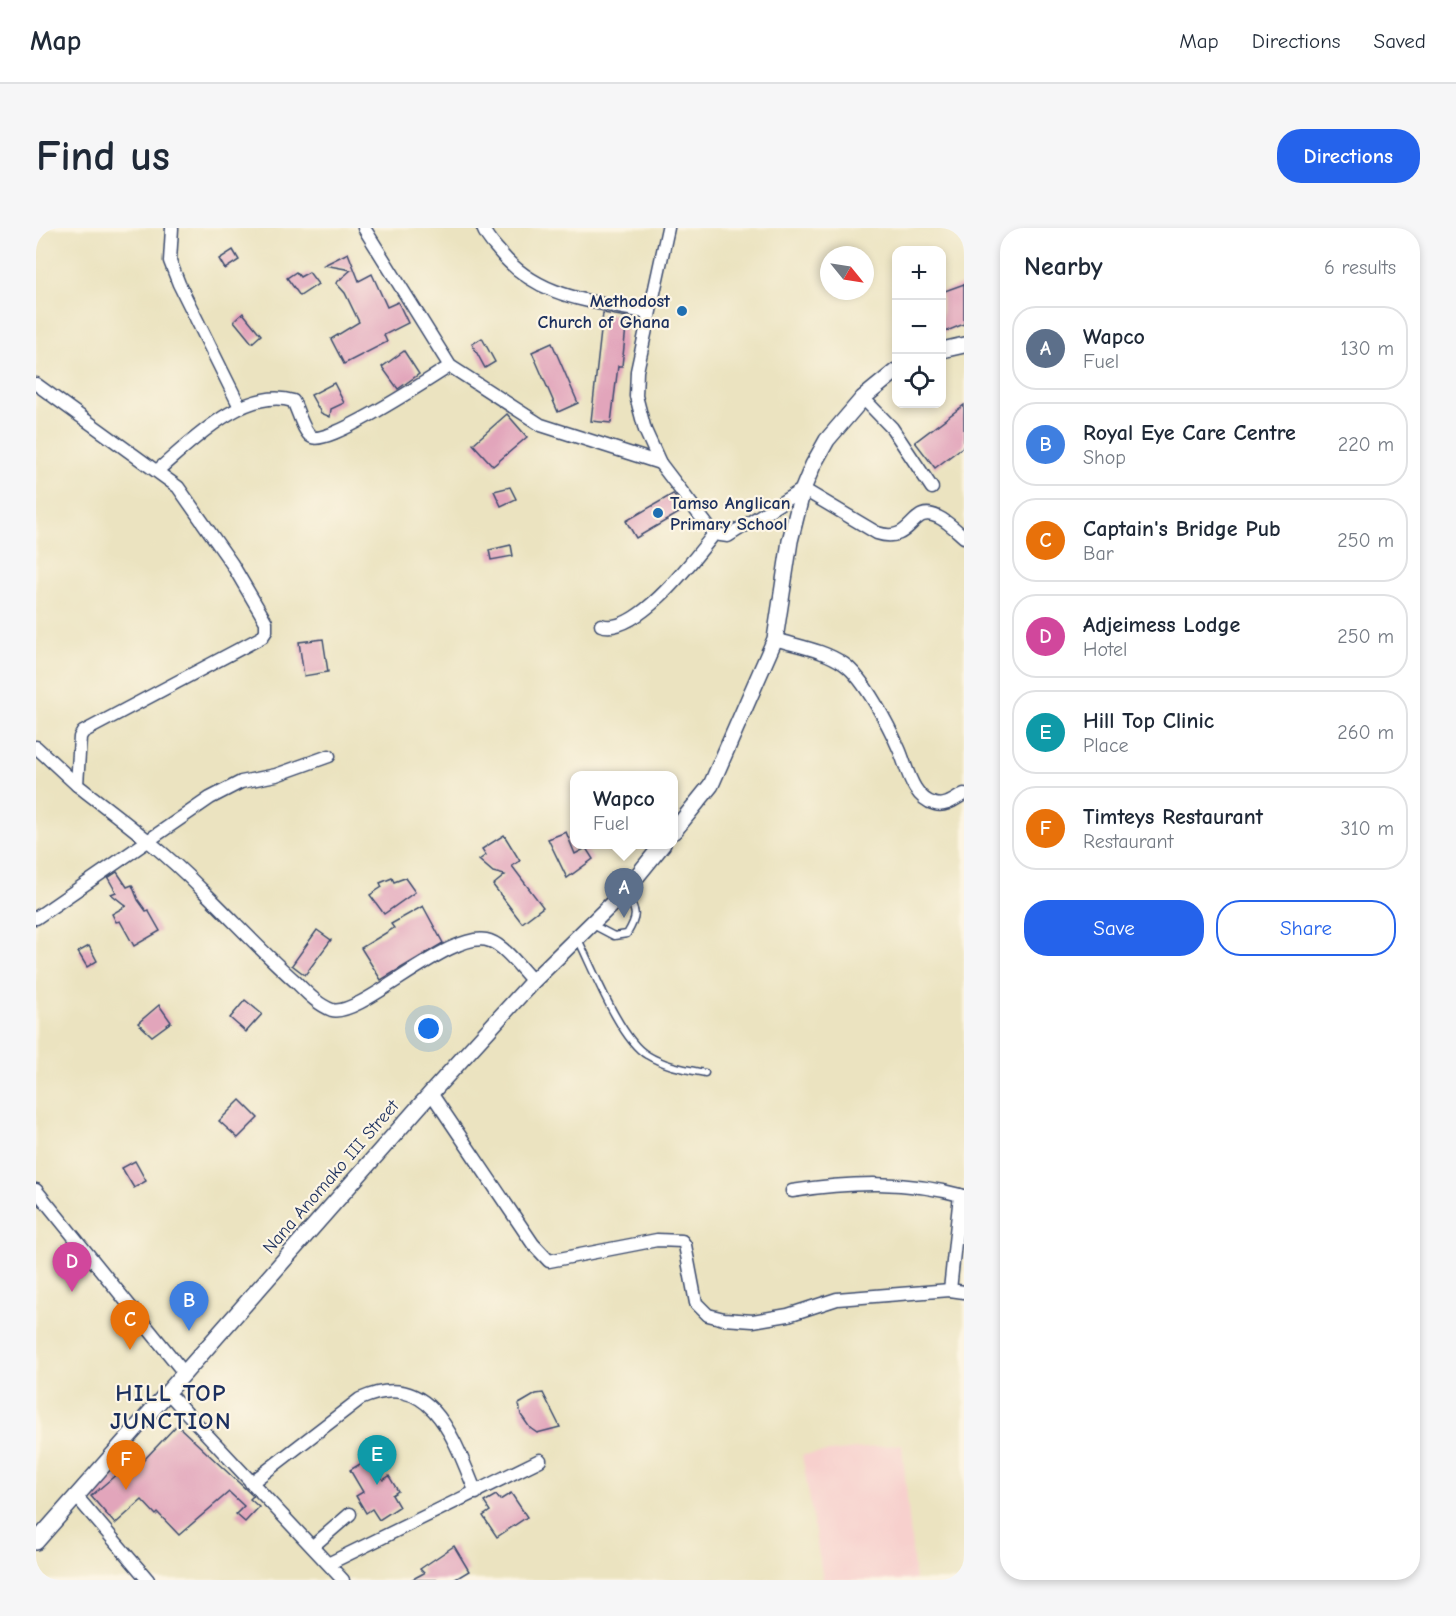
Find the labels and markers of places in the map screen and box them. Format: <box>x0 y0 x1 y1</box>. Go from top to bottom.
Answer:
place label: Methodost Church of Ghana <box>538 291 671 333</box>
marker: Methodost Church of Ghana <box>675 304 689 318</box>
place label: Tamso Anglican Primary School <box>670 493 790 535</box>
marker: Tamso Anglican Primary School <box>651 506 665 520</box>
pin: A <box>604 868 644 918</box>
pin: D <box>52 1242 92 1292</box>
pin: B <box>170 1282 208 1331</box>
pin: C <box>110 1300 149 1350</box>
pin: E <box>358 1436 396 1485</box>
pin: F <box>106 1440 146 1490</box>

